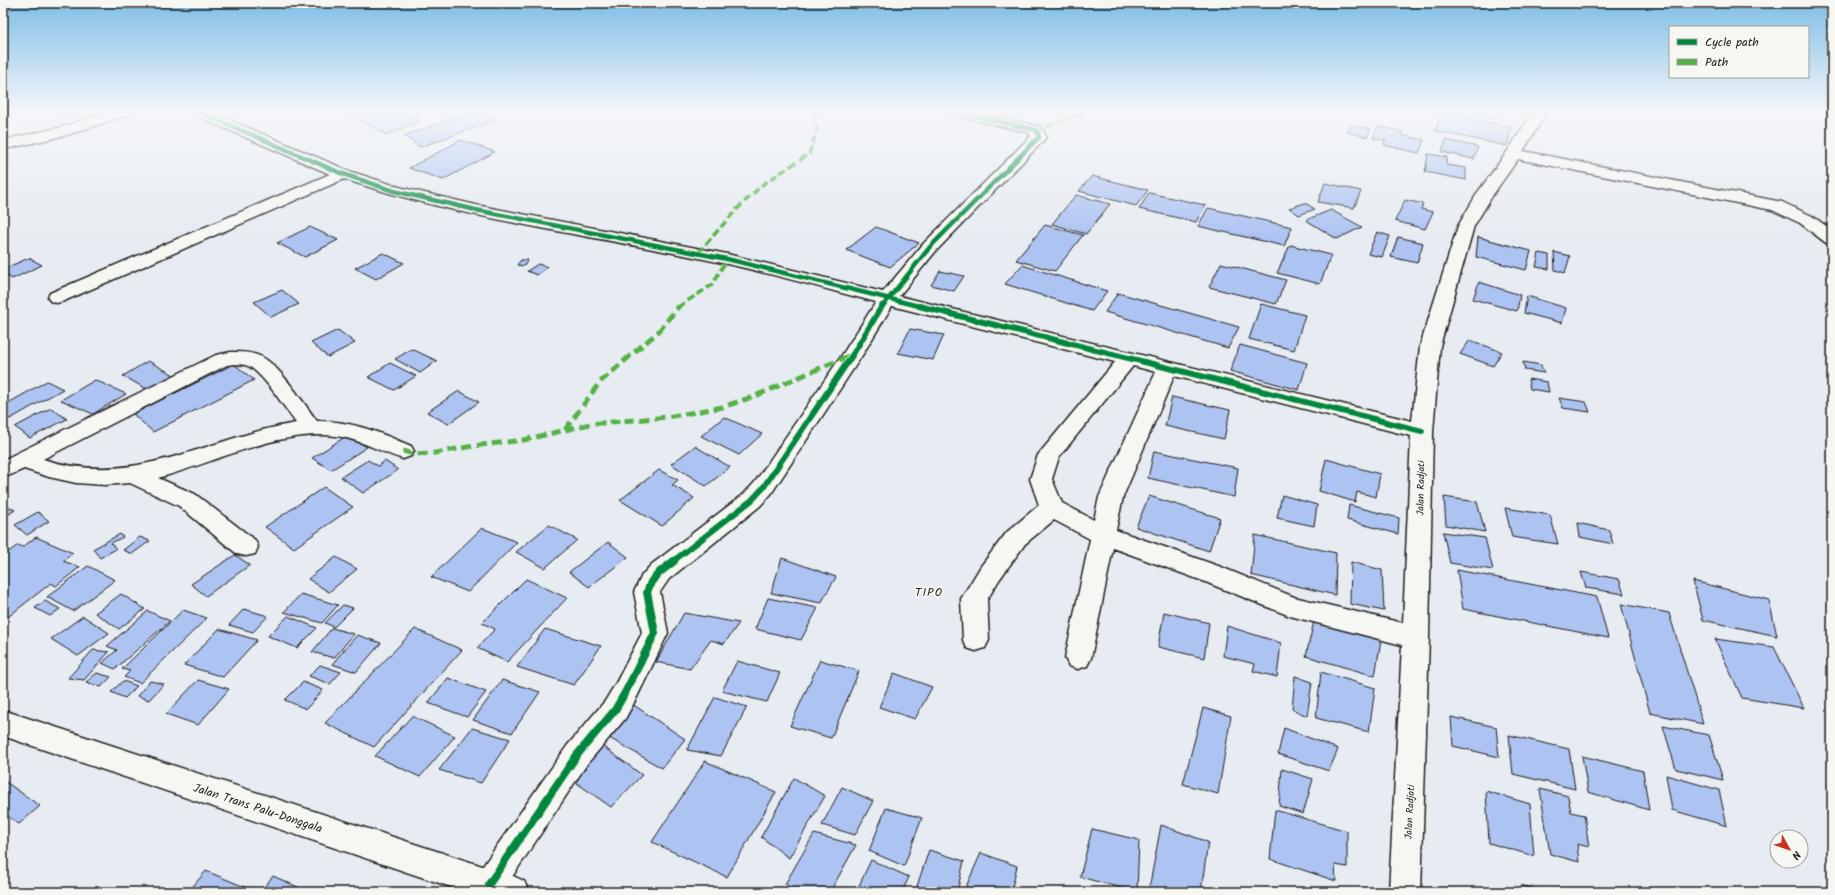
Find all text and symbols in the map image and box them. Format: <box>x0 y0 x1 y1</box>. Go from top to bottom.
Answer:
legend <box>1669 26 1809 78</box>
text: Cycle path <box>1705 33 1759 52</box>
text: Path <box>1705 53 1728 72</box>
street label: Jalan Radjati <box>1413 460 1429 516</box>
district label: TIPO <box>915 583 943 602</box>
street label: Jalan Trans Palu-Donggala <box>191 779 325 838</box>
street label: Jalan Radjati <box>1401 784 1419 840</box>
north arrow <box>1769 829 1809 869</box>
text: N <box>1787 846 1805 863</box>

